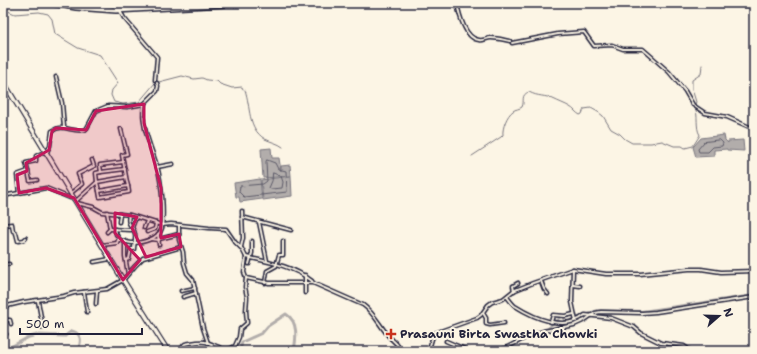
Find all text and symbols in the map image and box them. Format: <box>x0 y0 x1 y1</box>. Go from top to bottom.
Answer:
north arrow <box>699 296 739 336</box>
text: N <box>719 306 737 320</box>
scale bar <box>20 310 142 336</box>
text: 500 m <box>26 316 64 332</box>
place label: Prasauni Birta Swastha Chowki <box>400 326 598 342</box>
marker: Prasauni Birta Swastha Chowki <box>385 328 397 340</box>

